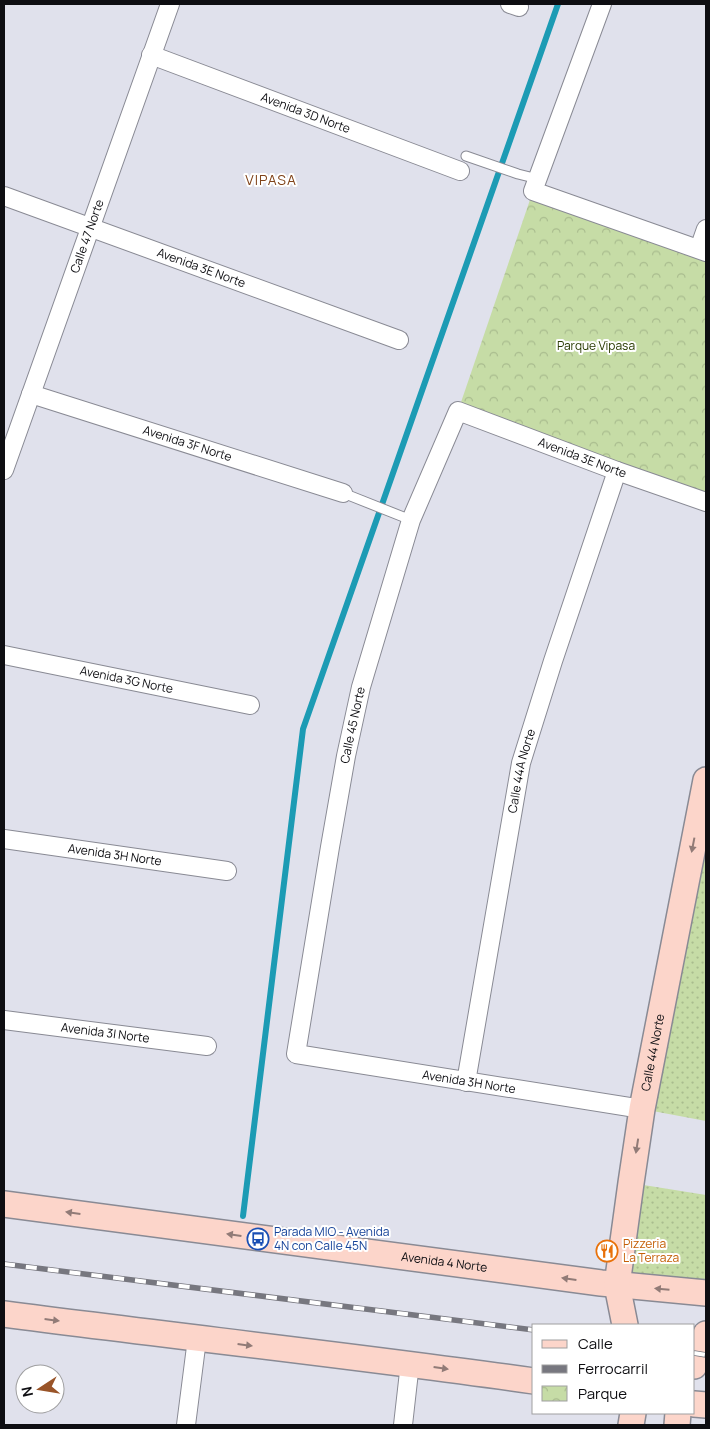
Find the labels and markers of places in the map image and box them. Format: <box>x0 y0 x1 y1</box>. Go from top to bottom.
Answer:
place label: Parada MIO - Avenida 4N con Calle 45N <box>274 1223 390 1254</box>
bus stop icon: Parada MIO - Avenida 4N con Calle 45N <box>246 1227 270 1251</box>
place label: Pizzeria La Terraza <box>623 1235 679 1266</box>
restaurant icon: Pizzeria La Terraza <box>595 1239 619 1263</box>

